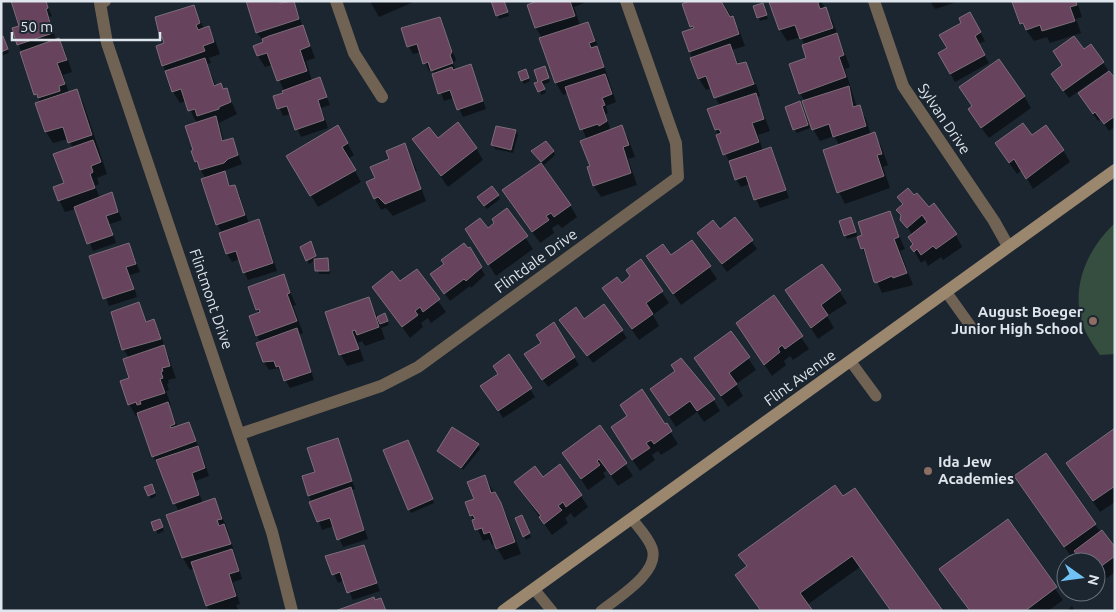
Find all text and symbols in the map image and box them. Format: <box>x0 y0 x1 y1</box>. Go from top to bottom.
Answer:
scale bar <box>12 10 160 42</box>
text: 50 m <box>20 18 53 35</box>
street label: Sylvan Drive <box>915 80 974 157</box>
street label: Flintdale Drive <box>491 225 580 296</box>
street label: Flintmont Drive <box>186 246 237 351</box>
place label: August Boeger Junior High School <box>951 303 1084 337</box>
marker: August Boeger Junior High School <box>1087 315 1099 327</box>
street label: Flint Avenue <box>761 346 839 409</box>
place label: Ida Jew Academies <box>938 453 1014 487</box>
marker: Ida Jew Academies <box>922 465 934 477</box>
north arrow <box>1056 552 1106 602</box>
text: N <box>1085 573 1103 587</box>

